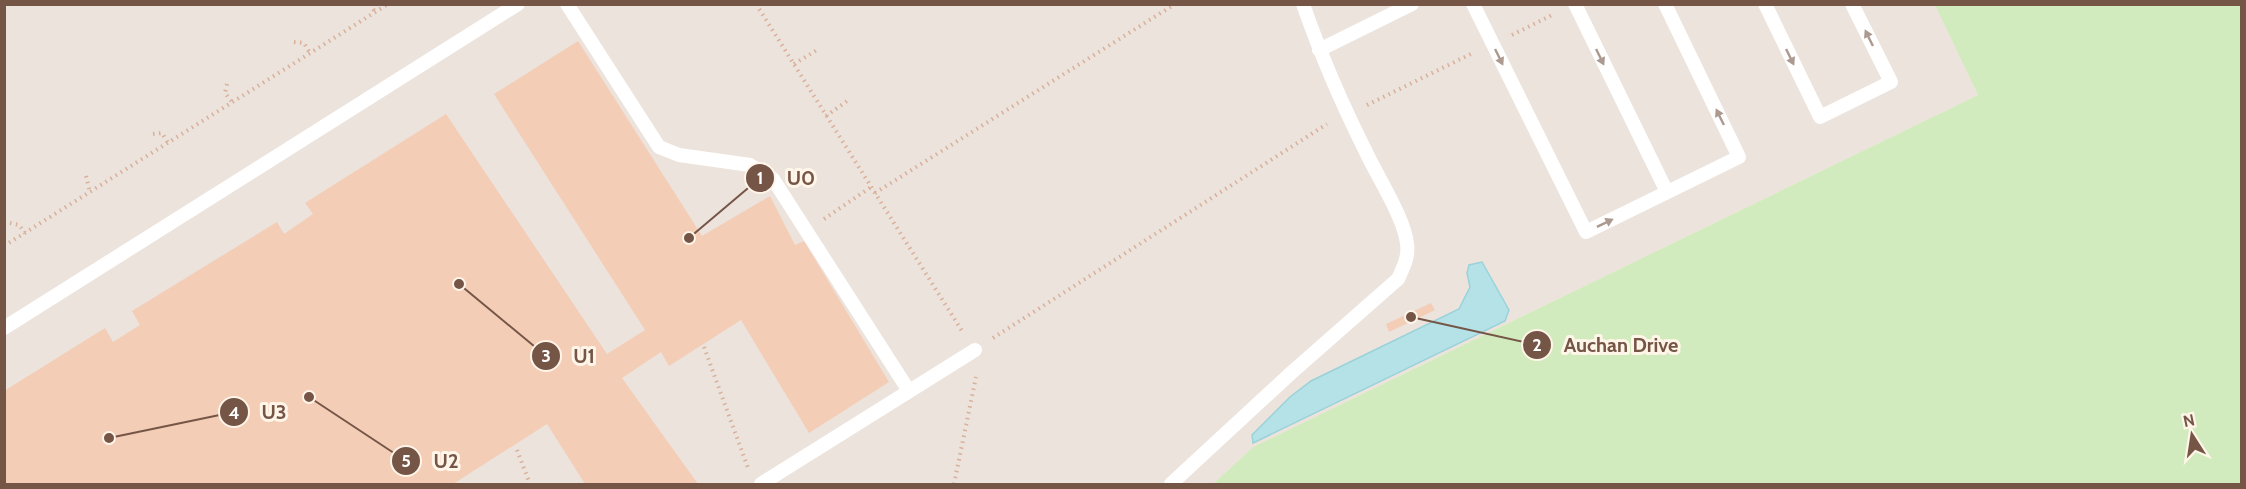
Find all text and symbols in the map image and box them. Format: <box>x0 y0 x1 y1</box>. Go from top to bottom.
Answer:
one-way arrow <box>1864 30 1874 47</box>
one-way arrow <box>1494 48 1504 66</box>
one-way arrow <box>1595 48 1605 66</box>
one-way arrow <box>1785 48 1795 66</box>
one-way arrow <box>1715 108 1724 125</box>
callout: U0 <box>745 159 827 197</box>
text: U0 <box>787 166 815 190</box>
text: 1 <box>757 167 763 189</box>
one-way arrow <box>1596 218 1613 228</box>
callout: Auchan Drive <box>1522 326 1691 364</box>
text: Auchan Drive <box>1564 333 1678 357</box>
text: 2 <box>1532 334 1542 356</box>
callout: U1 <box>531 337 607 375</box>
text: U1 <box>573 344 595 368</box>
text: 3 <box>541 345 551 367</box>
callout: U3 <box>219 393 298 431</box>
text: U3 <box>261 400 287 424</box>
text: 4 <box>228 402 240 424</box>
north arrow <box>2162 405 2222 465</box>
text: N <box>2181 410 2196 431</box>
callout: U2 <box>391 442 470 480</box>
text: U2 <box>434 449 458 473</box>
text: 5 <box>401 450 411 472</box>

